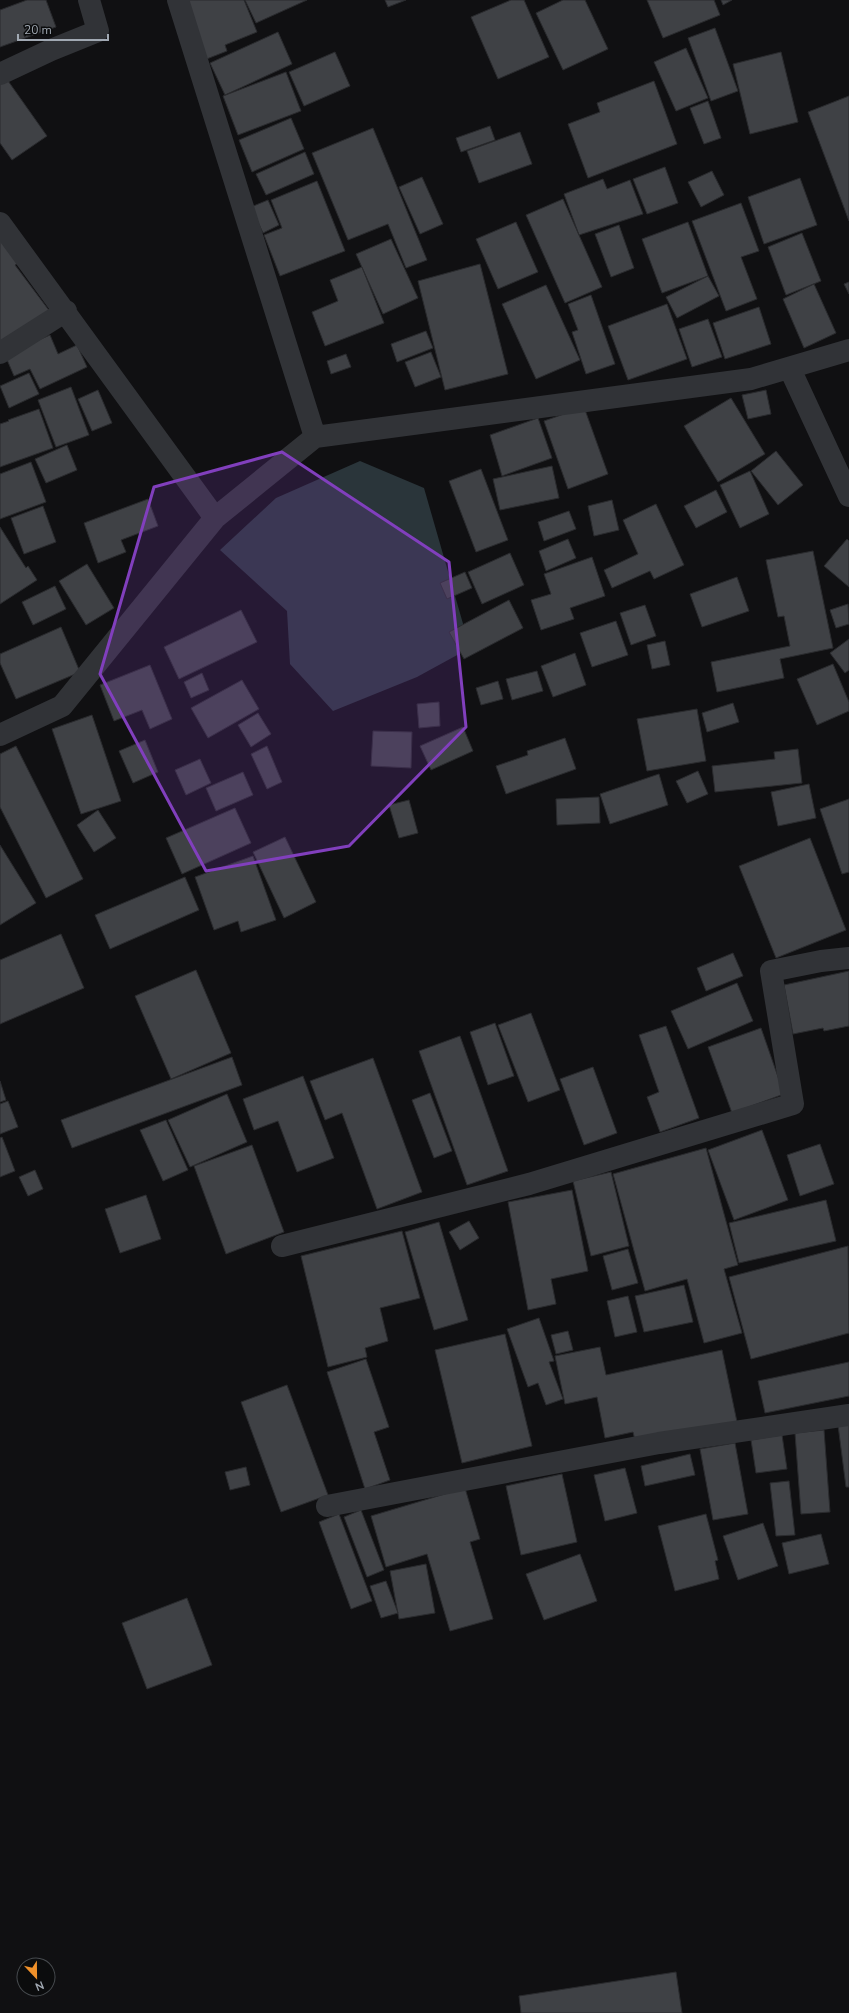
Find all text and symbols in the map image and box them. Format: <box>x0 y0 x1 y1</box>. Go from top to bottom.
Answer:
scale bar <box>18 16 108 42</box>
text: 20 m <box>24 22 52 38</box>
north arrow <box>16 1957 56 1997</box>
text: N <box>33 1977 46 1994</box>

